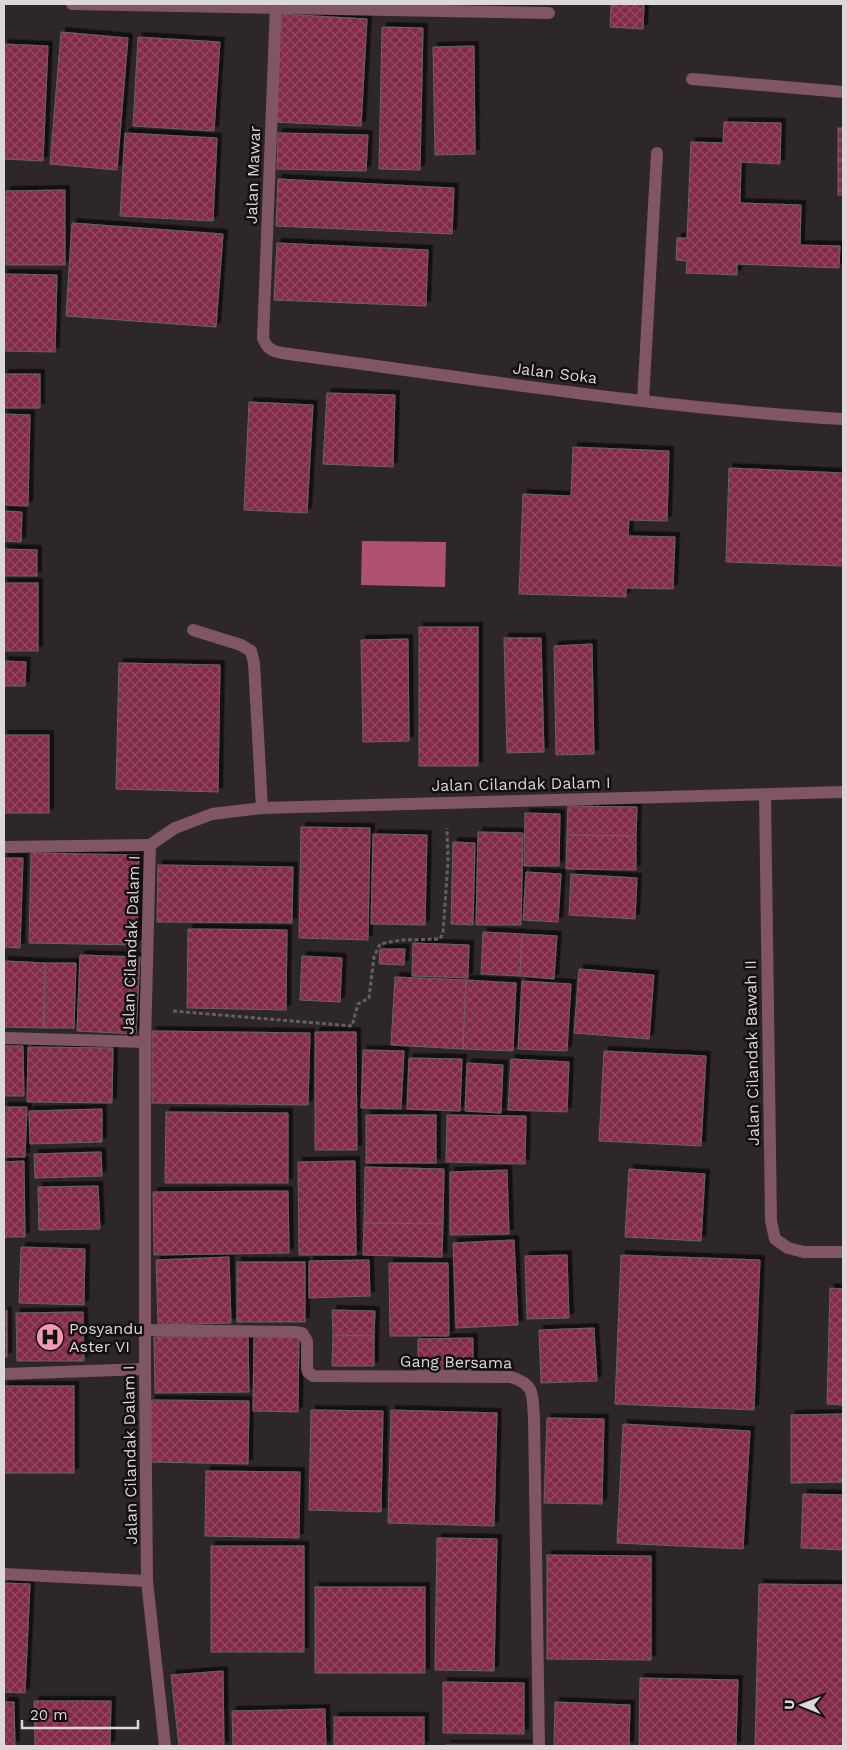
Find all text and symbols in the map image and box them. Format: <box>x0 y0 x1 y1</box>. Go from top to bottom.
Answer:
street label: Jalan Mawar <box>242 125 264 224</box>
street label: Jalan Soka <box>512 358 598 388</box>
street label: Jalan Cilandak Dalam I <box>431 773 611 795</box>
street label: Jalan Cilandak Dalam I <box>118 855 144 1035</box>
street label: Jalan Cilandak Bawah II <box>741 960 763 1146</box>
place label: Posyandu Aster VI <box>69 1319 143 1356</box>
hospital icon: Posyandu Aster VI <box>35 1322 65 1352</box>
street label: Gang Bersama <box>400 1352 512 1372</box>
street label: Jalan Cilandak Dalam I <box>119 1365 141 1545</box>
north arrow <box>777 1680 827 1730</box>
scale bar <box>22 1698 139 1730</box>
text: U <box>781 1700 797 1710</box>
text: 20 m <box>30 1706 68 1724</box>

